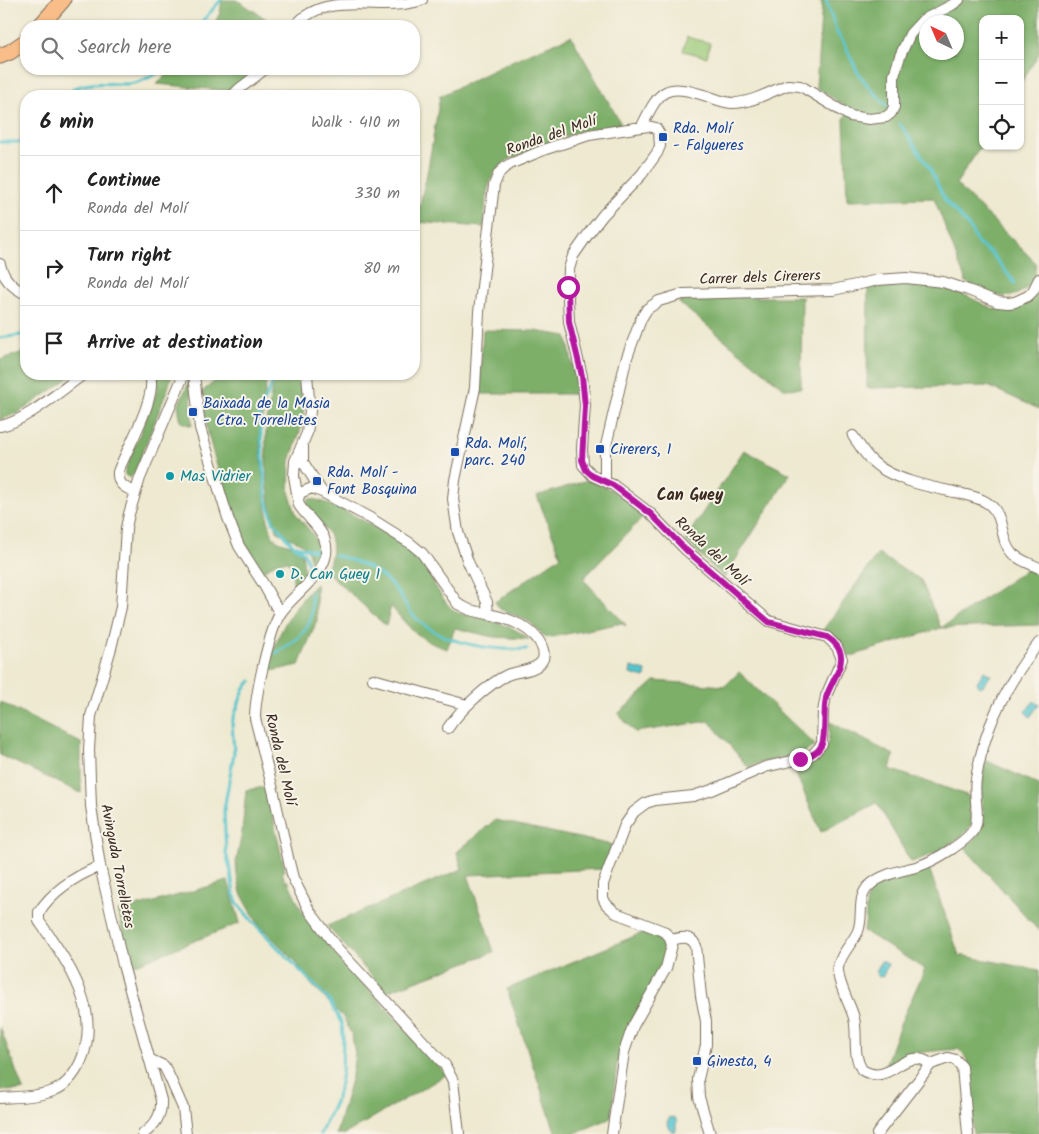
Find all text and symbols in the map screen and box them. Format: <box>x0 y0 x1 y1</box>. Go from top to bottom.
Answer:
north arrow <box>919 15 964 60</box>
map controls <box>979 15 1024 150</box>
button: + <box>979 15 1024 60</box>
search box <box>20 20 420 75</box>
text: Search here <box>78 33 172 63</box>
icon: search <box>38 34 66 62</box>
button: − <box>979 60 1024 105</box>
button: locate <box>979 105 1024 150</box>
text: 6 min <box>40 106 94 139</box>
street label: Ronda del Molí <box>503 109 602 163</box>
text: Walk · 410 m <box>311 110 400 135</box>
place label: Rda. Molí - Falgueres <box>673 117 744 158</box>
marker: Rda. Molí - Falgueres <box>657 131 669 143</box>
text: Continue <box>87 166 160 196</box>
icon: ahead <box>40 179 68 207</box>
text: 330 m <box>355 181 400 206</box>
text: Ronda del Molí <box>87 196 187 221</box>
text: Turn right <box>87 241 172 271</box>
icon: right <box>40 254 68 282</box>
text: 80 m <box>363 256 400 281</box>
street label: Carrer dels Cirerers <box>699 264 822 292</box>
text: Ronda del Molí <box>87 271 187 296</box>
route start <box>557 276 580 299</box>
text: Arrive at destination <box>87 328 263 358</box>
icon: arrive <box>40 329 68 357</box>
place label: Baixada de la Masia - Ctra. Torrelletes <box>203 392 330 433</box>
marker: Baixada de la Masia - Ctra. Torrelletes <box>187 406 199 418</box>
place label: Rda. Molí, parc. 240 <box>464 432 527 473</box>
place label: Cirerers, 1 <box>610 438 672 462</box>
marker: Cirerers, 1 <box>594 443 606 455</box>
marker: Rda. Molí, parc. 240 <box>449 446 461 458</box>
place label: Rda. Molí - Font Bosquina <box>327 461 417 502</box>
place label: Mas Vidrier <box>180 465 252 489</box>
marker: Mas Vidrier <box>164 470 176 482</box>
marker: Rda. Molí - Font Bosquina <box>311 475 323 487</box>
district label: Can Guey <box>657 483 724 508</box>
street label: Ronda del Molí <box>669 511 756 594</box>
place label: D. Can Guey 1 <box>290 563 380 587</box>
marker: D. Can Guey 1 <box>274 568 286 580</box>
street label: Ronda del Molí <box>258 711 303 810</box>
route end <box>789 748 812 771</box>
street label: Avinguda Torrelletes <box>93 802 141 931</box>
place label: Ginesta, 4 <box>707 1050 771 1074</box>
marker: Ginesta, 4 <box>691 1055 703 1067</box>

